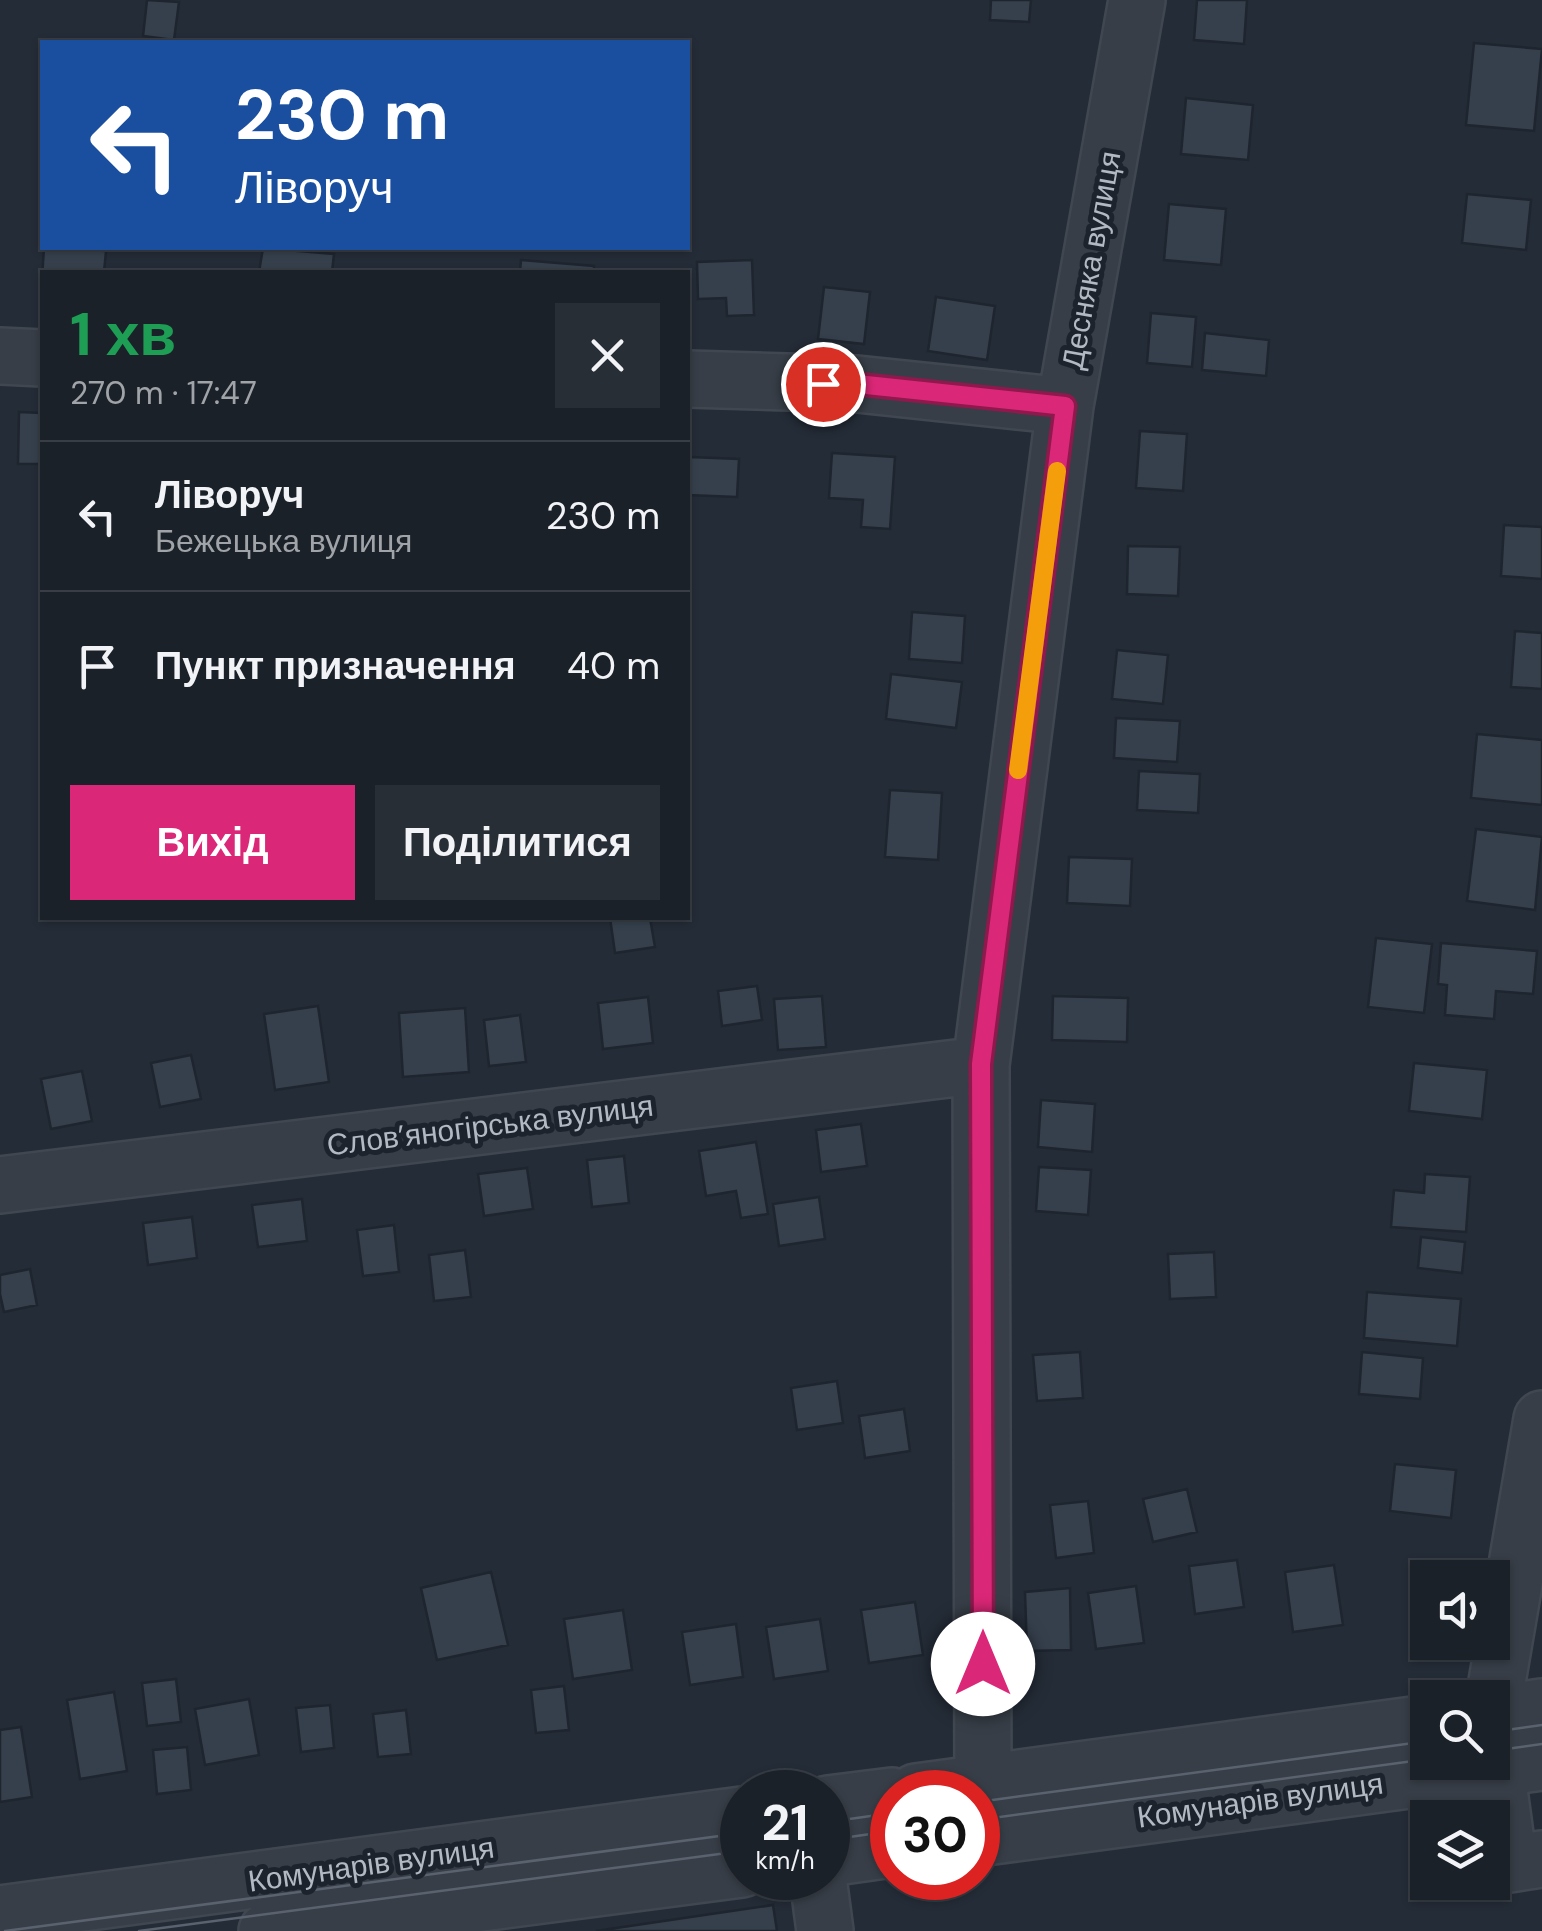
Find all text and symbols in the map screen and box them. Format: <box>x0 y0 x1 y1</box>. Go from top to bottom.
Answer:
text: 230 m <box>235 70 449 161</box>
icon: left <box>70 80 200 210</box>
street label: Десняка вулиця <box>1053 148 1129 372</box>
text: Ліворуч <box>235 158 393 217</box>
text: 1 хв <box>70 295 176 374</box>
button: close <box>555 303 660 408</box>
pin <box>781 342 866 427</box>
icon: arrive <box>796 357 851 412</box>
text: 270 m · 17:47 <box>70 372 257 414</box>
text: Ліворуч <box>155 470 304 520</box>
icon: left <box>70 489 125 544</box>
text: 230 m <box>546 491 660 541</box>
text: Бежецька вулиця <box>155 520 412 562</box>
icon: arrive <box>70 639 125 694</box>
text: Пункт призначення <box>155 641 516 691</box>
text: 40 m <box>567 641 660 691</box>
button: Вихід <box>70 785 355 900</box>
button: Поділитися <box>375 785 660 900</box>
street label: Слов’яногірська вулиця <box>325 1086 655 1164</box>
map controls <box>1410 1560 1510 1900</box>
button: sound <box>1410 1560 1510 1660</box>
position arrow <box>931 1612 1035 1716</box>
button: search <box>1410 1680 1510 1780</box>
street label: Комунарів вулиця <box>1135 1763 1385 1837</box>
speed limit sign: 30 <box>870 1770 1000 1900</box>
text: 21 <box>761 1790 809 1856</box>
button: layers <box>1410 1800 1510 1900</box>
street label: Комунарів вулиця <box>246 1827 496 1901</box>
text: km/h <box>755 1844 815 1877</box>

